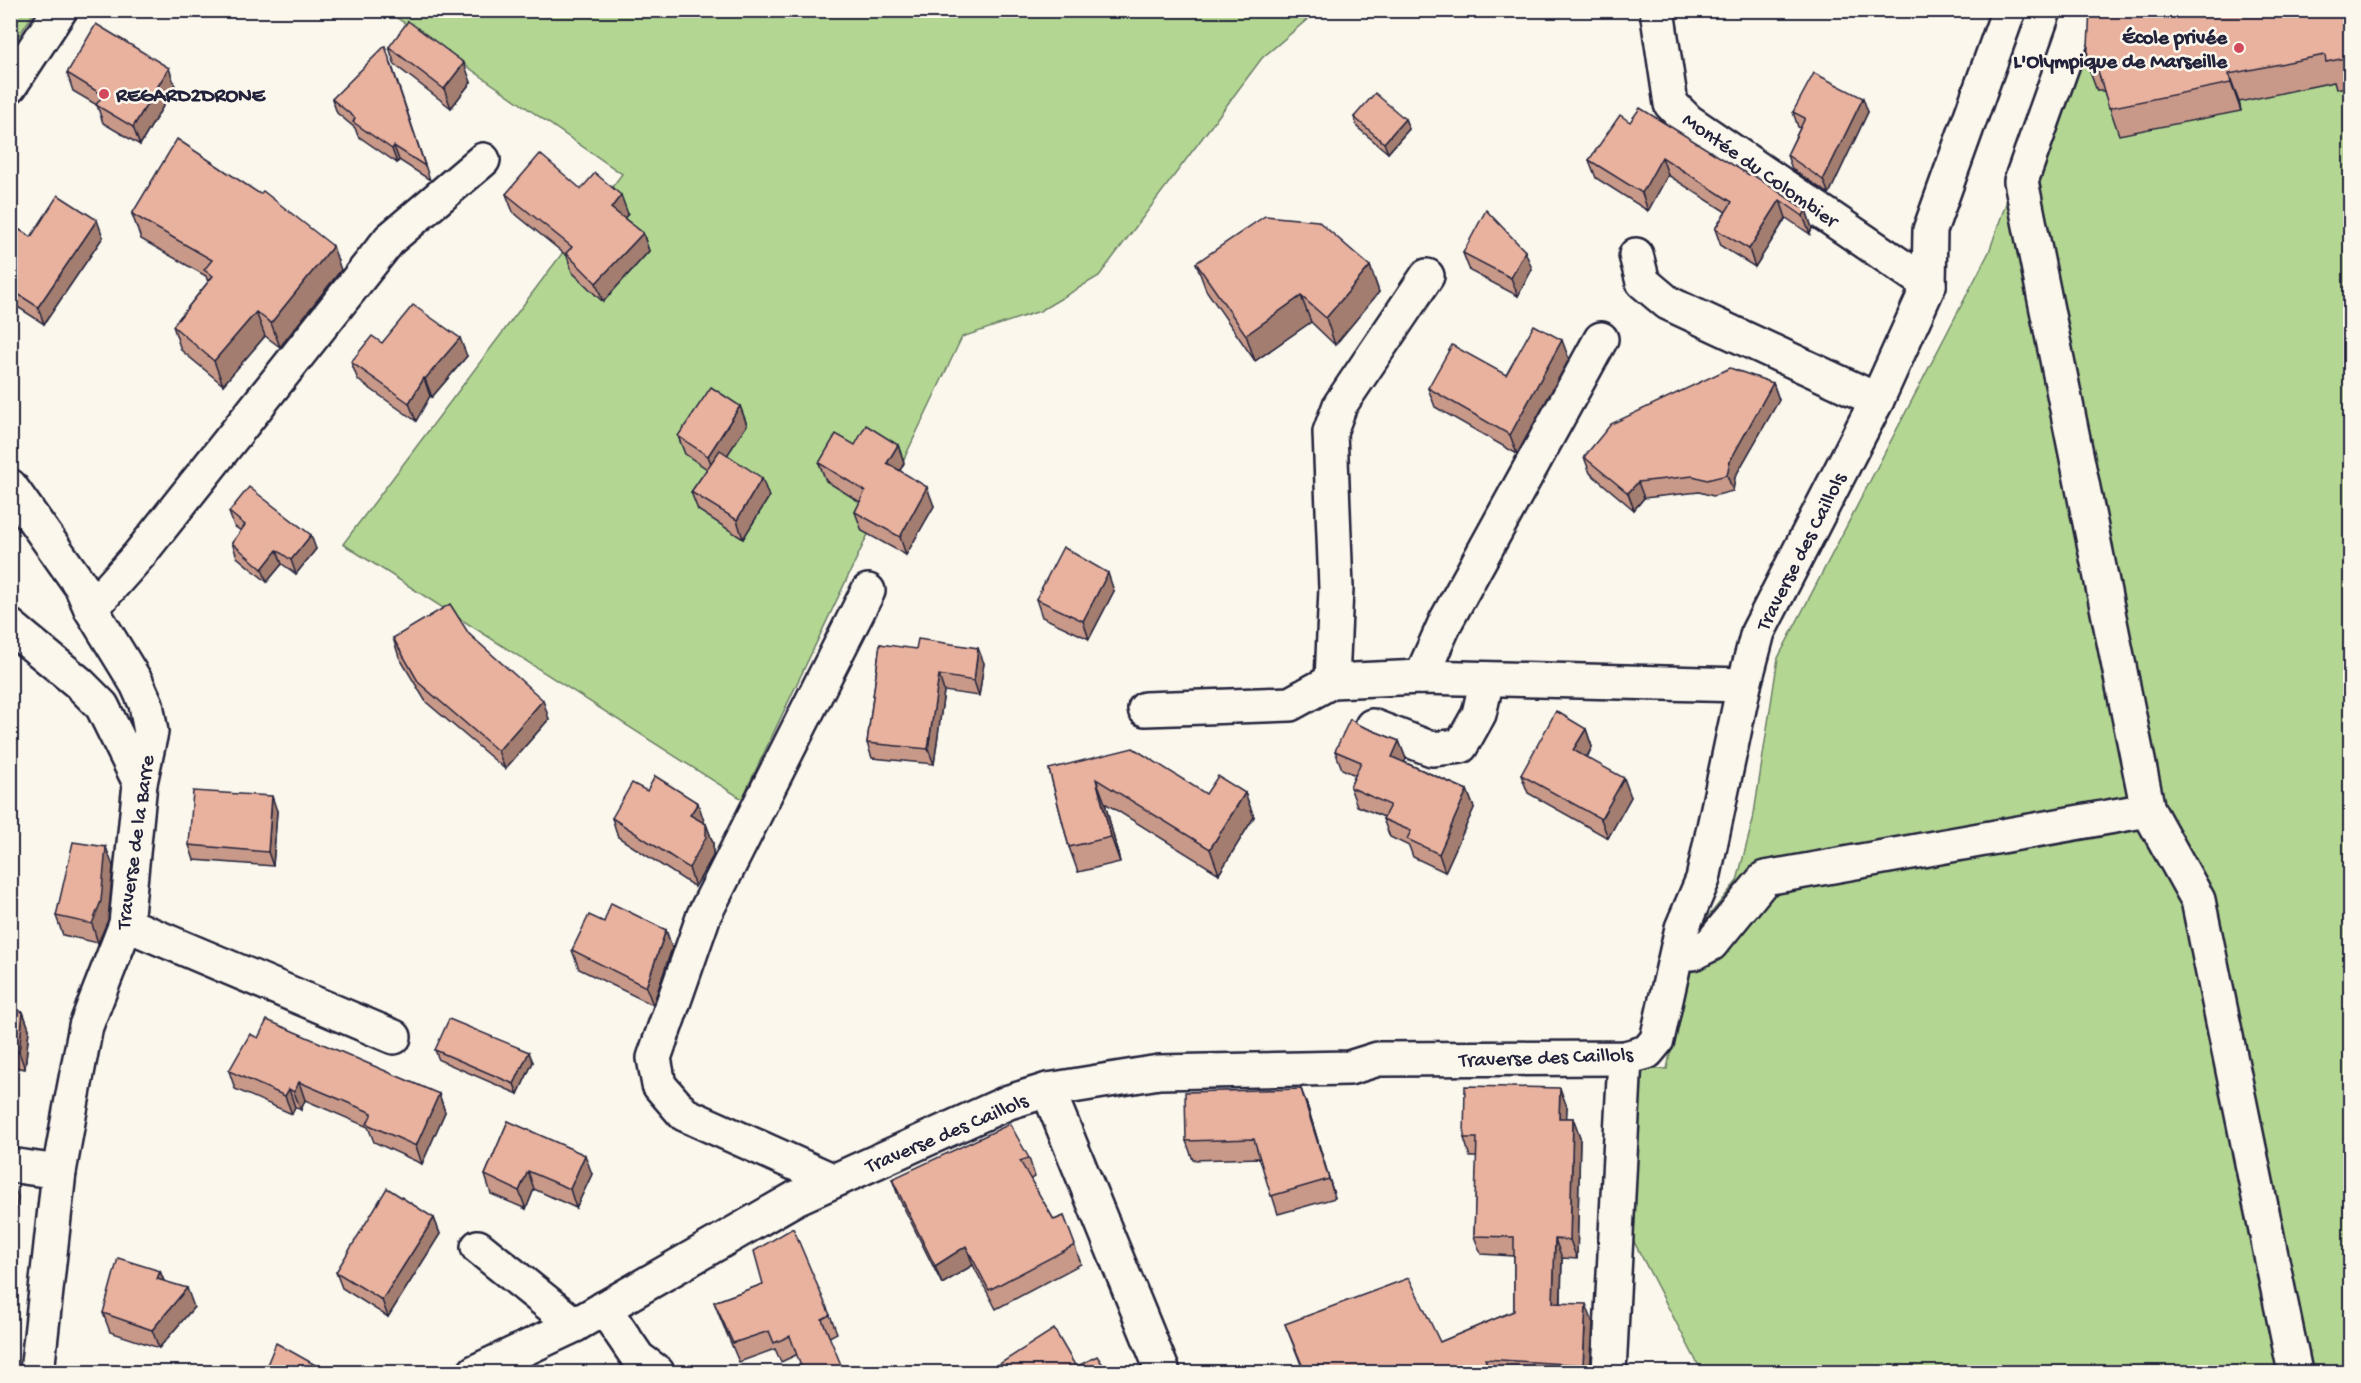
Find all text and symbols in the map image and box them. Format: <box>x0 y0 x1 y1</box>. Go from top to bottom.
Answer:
place label: École privée L'Olympique de Marseille <box>2013 27 2228 76</box>
marker: École privée L'Olympique de Marseille <box>2232 41 2246 55</box>
place label: REGARD2DRONE <box>115 85 267 110</box>
marker: REGARD2DRONE <box>97 87 111 101</box>
street label: Montée du Colombier <box>1676 109 1843 236</box>
street label: Traverse des Caillols <box>1752 468 1854 637</box>
street label: Traverse de la Barre <box>113 753 162 932</box>
street label: Traverse des Caillols <box>1458 1044 1635 1075</box>
street label: Traverse des Caillols <box>861 1089 1034 1181</box>

